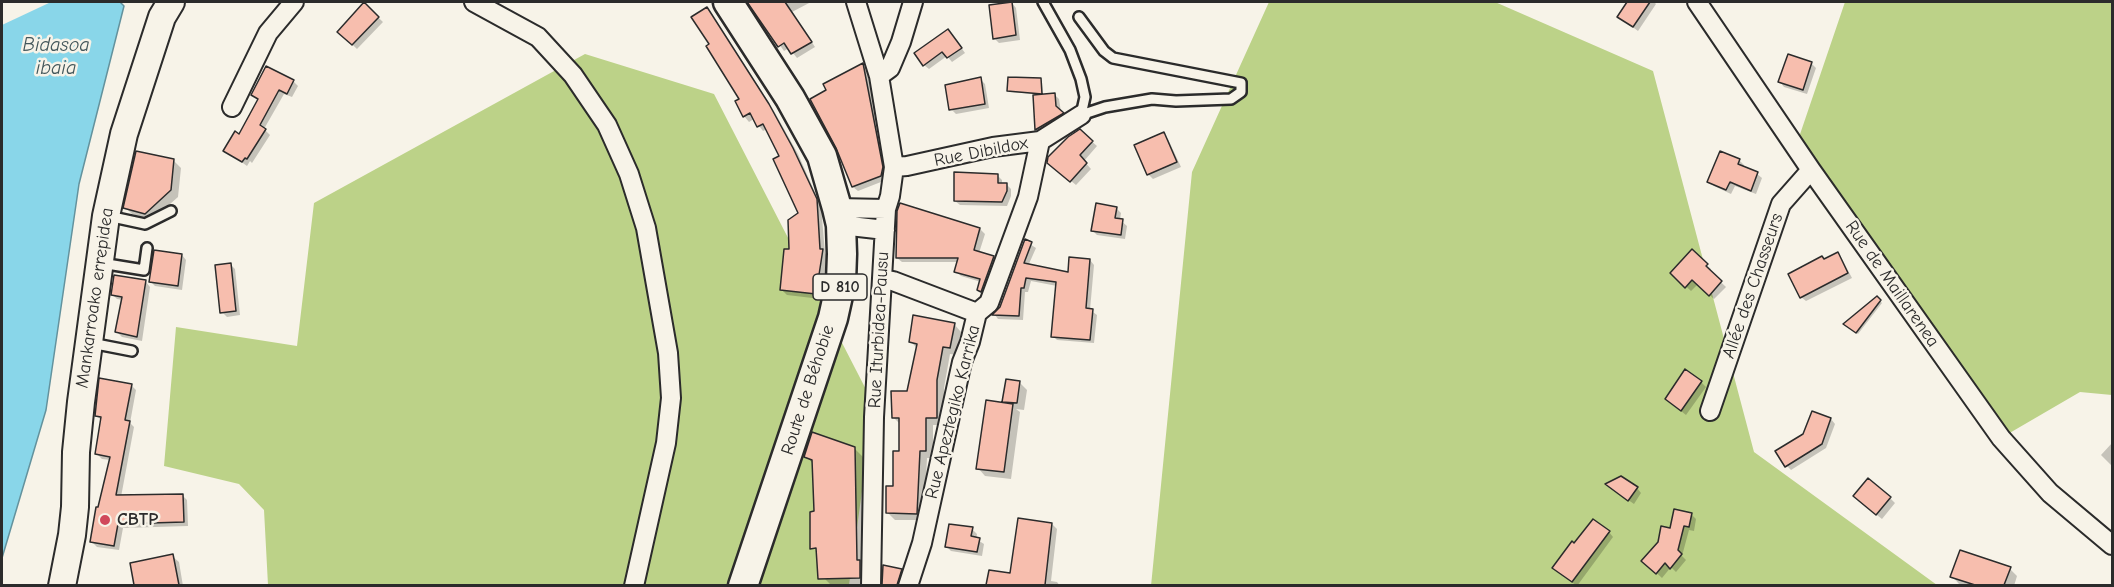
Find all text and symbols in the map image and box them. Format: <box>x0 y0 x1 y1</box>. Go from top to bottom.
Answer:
water label: Bidasoa ibaia <box>23 33 89 80</box>
street label: Rue Dibildox <box>932 132 1030 172</box>
street label: Mankarroako errepidea <box>72 206 118 390</box>
street label: Allée des Chasseurs <box>1718 211 1788 361</box>
street label: Rue de Maillarenea <box>1840 217 1944 351</box>
street label: Rue Iturbidea-Pausu <box>864 251 894 409</box>
road number: D 810 <box>813 274 867 300</box>
street label: Route de Béhobie <box>777 322 839 458</box>
street label: Rue Apeztegiko Karrika <box>921 323 985 501</box>
place label: CBTP <box>117 509 158 531</box>
marker: CBTP <box>98 513 112 527</box>

